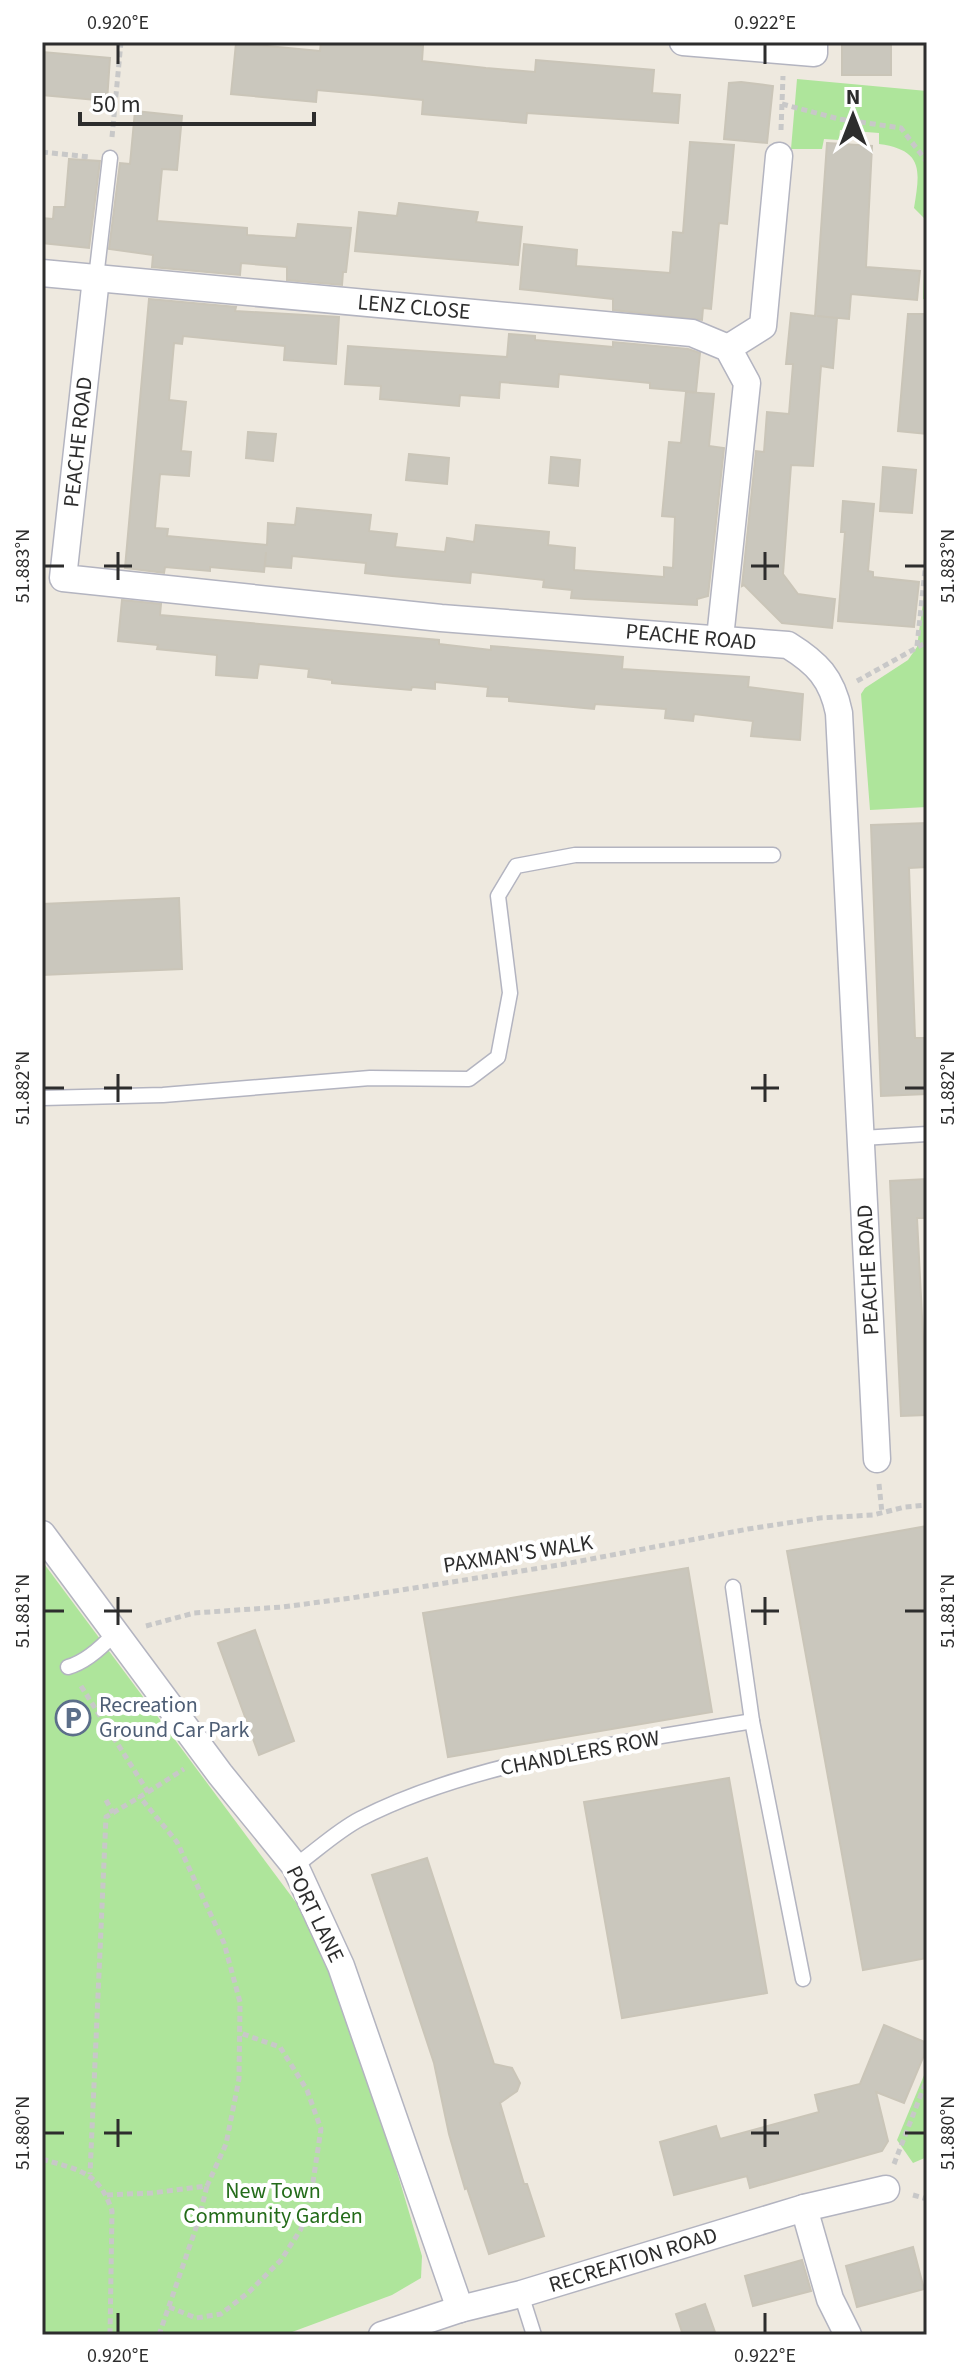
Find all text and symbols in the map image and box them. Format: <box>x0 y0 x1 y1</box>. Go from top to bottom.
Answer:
text: 0.920°E <box>87 9 149 37</box>
text: 0.922°E <box>734 9 796 37</box>
scale bar <box>80 76 314 126</box>
north arrow <box>813 76 893 156</box>
text: N <box>846 81 860 113</box>
text: 50 m <box>92 87 141 122</box>
street label: LENZ CLOSE <box>356 286 472 328</box>
street label: PEACHE ROAD <box>55 375 101 509</box>
text: 51.883°N <box>9 529 37 603</box>
text: 51.883°N <box>934 529 962 603</box>
street label: PEACHE ROAD <box>624 615 758 659</box>
text: 51.882°N <box>9 1051 37 1125</box>
text: 51.882°N <box>934 1051 962 1125</box>
street label: PEACHE ROAD <box>849 1204 887 1336</box>
street label: PAXMAN'S WALK <box>441 1526 595 1582</box>
text: 51.881°N <box>9 1574 37 1648</box>
text: 51.881°N <box>934 1574 962 1648</box>
place label: Recreation Ground Car Park <box>99 1689 249 1746</box>
parking icon: Recreation Ground Car Park <box>54 1699 92 1737</box>
street label: CHANDLERS ROW <box>498 1722 662 1784</box>
street label: PORT LANE <box>278 1860 352 1968</box>
text: 51.880°N <box>9 2096 37 2170</box>
text: 51.880°N <box>934 2096 962 2170</box>
park label: New Town Community Garden <box>183 2175 363 2232</box>
street label: RECREATION ROAD <box>545 2219 721 2301</box>
text: 0.920°E <box>87 2342 149 2370</box>
text: 0.922°E <box>734 2342 796 2370</box>

